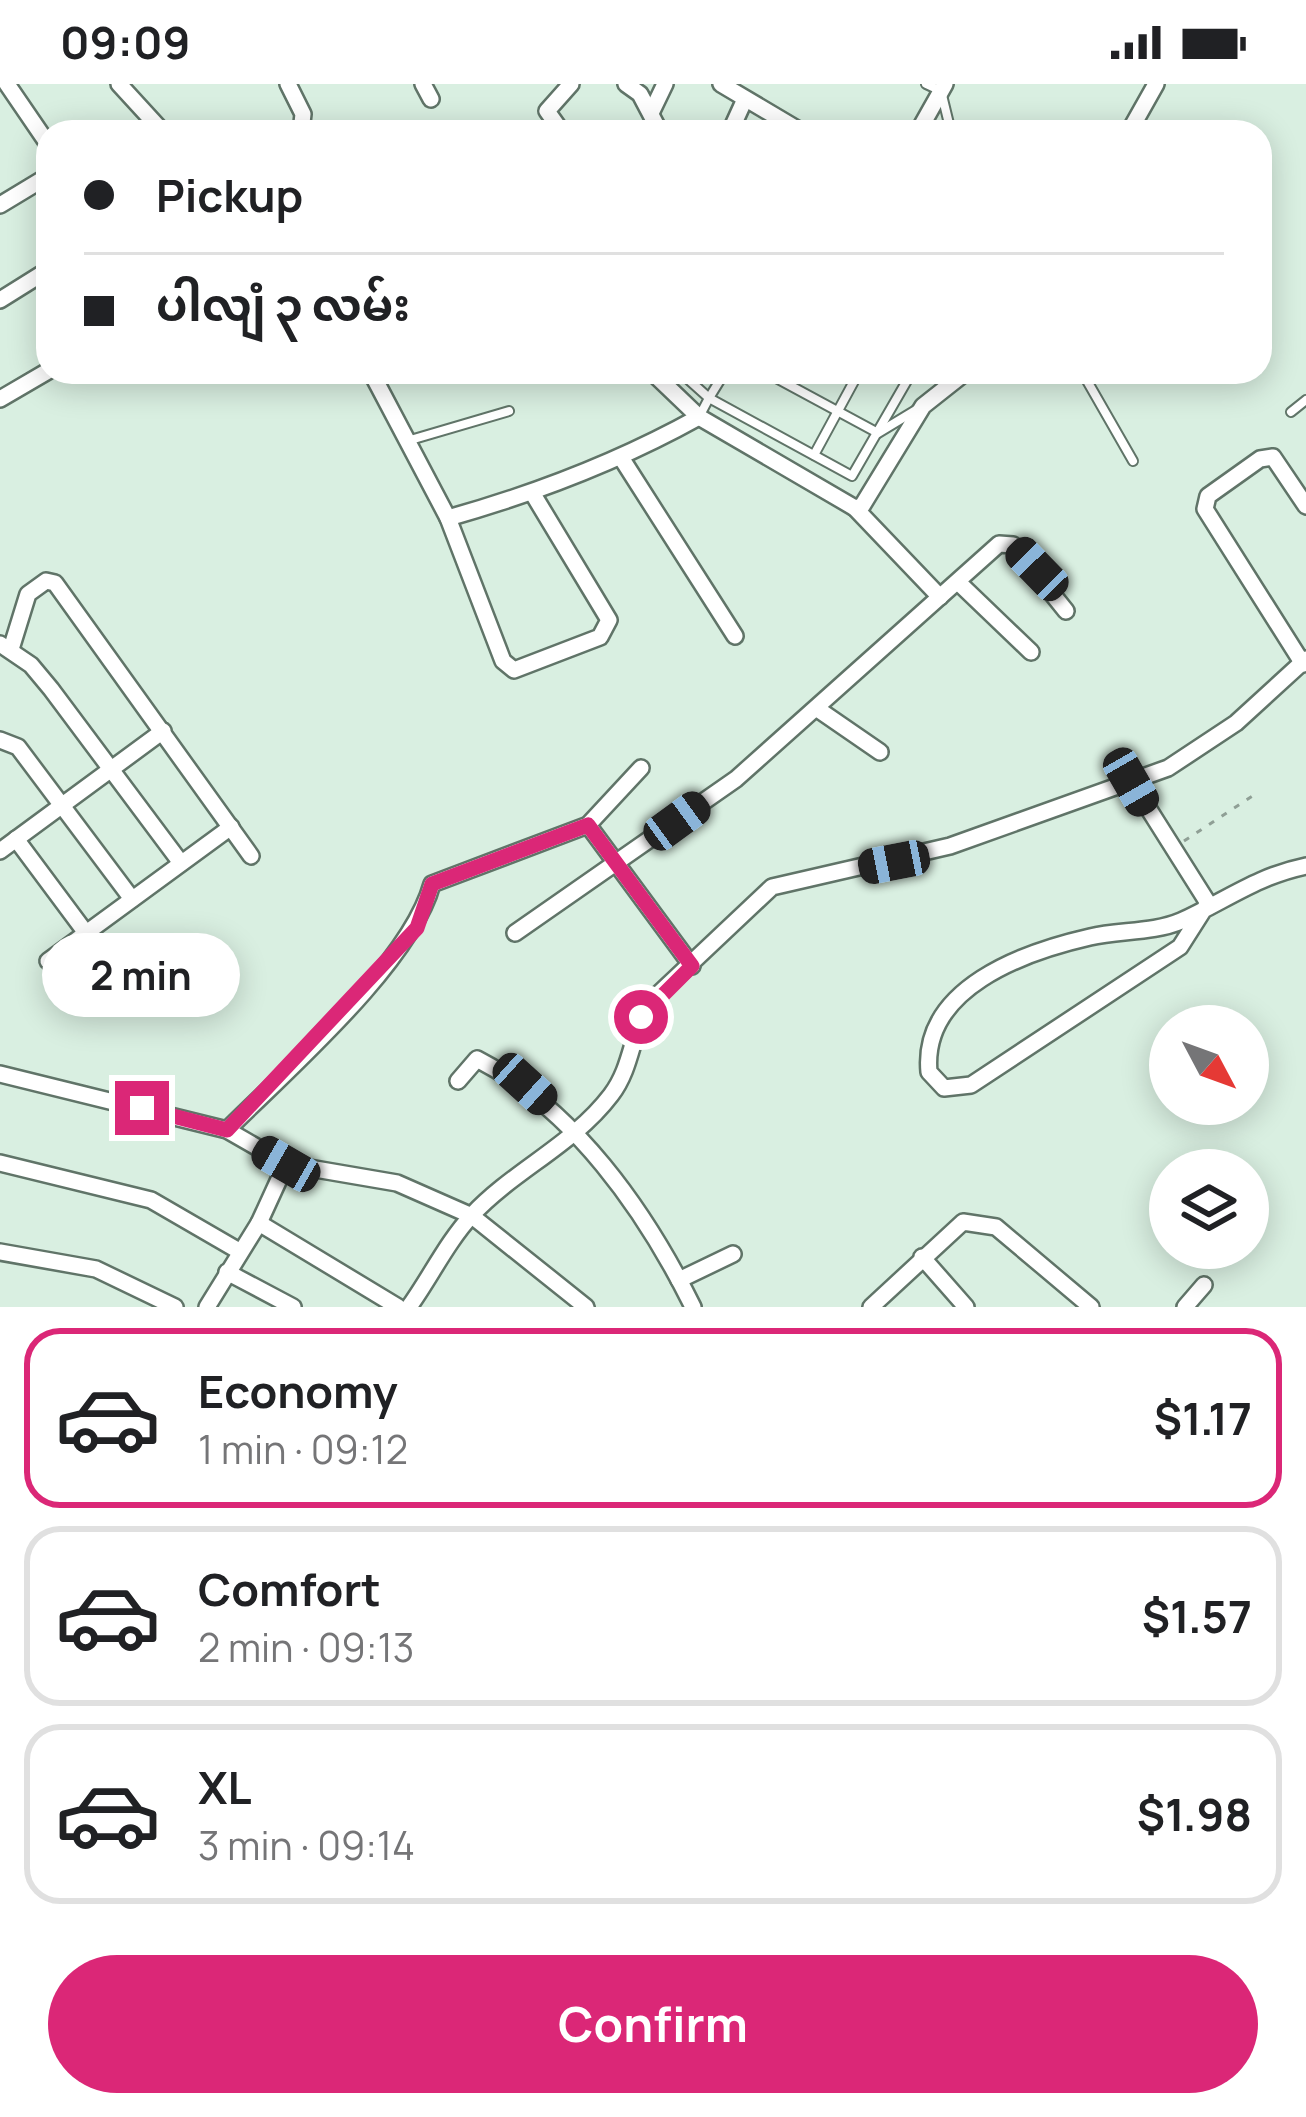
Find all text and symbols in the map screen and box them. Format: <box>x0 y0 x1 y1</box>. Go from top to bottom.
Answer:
text: 09:09 <box>60 11 191 73</box>
text: Pickup <box>156 164 303 226</box>
text: ပါလျံ ၃ လမ်း <box>156 273 410 335</box>
car <box>999 531 1075 607</box>
car <box>1097 742 1165 822</box>
car <box>637 785 717 857</box>
car <box>855 837 933 887</box>
callout: 2 min <box>43 934 241 1018</box>
text: 2 min <box>90 948 192 1002</box>
route start <box>614 990 668 1044</box>
north arrow <box>1149 1005 1269 1125</box>
map controls <box>1149 1005 1269 1269</box>
car <box>486 1047 564 1121</box>
route end <box>115 1081 169 1135</box>
car <box>246 1130 326 1198</box>
button: layers <box>1149 1149 1269 1269</box>
text: Economy <box>198 1360 398 1422</box>
icon: car <box>54 1364 162 1472</box>
text: $1.17 <box>1154 1387 1252 1449</box>
text: 1 min · 09:12 <box>198 1422 408 1476</box>
text: Comfort <box>198 1558 381 1620</box>
icon: car <box>54 1562 162 1670</box>
text: $1.57 <box>1142 1585 1252 1647</box>
text: 2 min · 09:13 <box>198 1620 414 1674</box>
text: XL <box>198 1756 252 1818</box>
icon: car <box>54 1760 162 1868</box>
text: $1.98 <box>1137 1783 1252 1845</box>
text: 3 min · 09:14 <box>198 1818 415 1872</box>
button: Confirm <box>48 1955 1258 2093</box>

